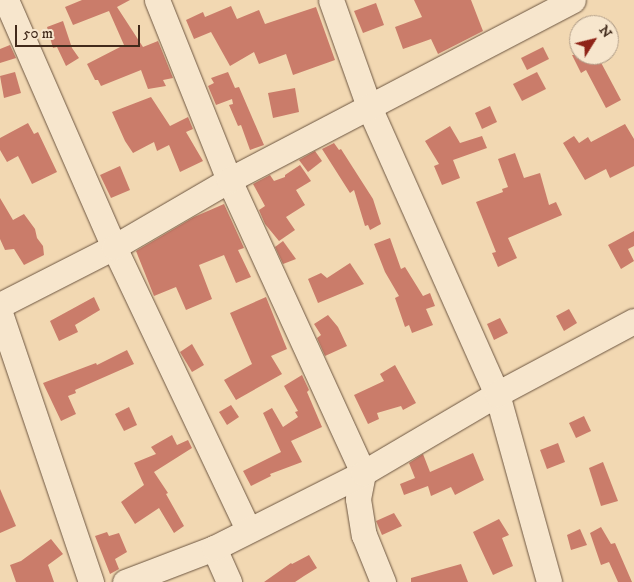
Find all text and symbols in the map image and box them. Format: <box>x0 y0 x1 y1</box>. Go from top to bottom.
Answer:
scale bar <box>18 15 142 47</box>
north arrow <box>569 15 619 65</box>
text: N <box>595 22 616 42</box>
text: 50 m <box>23 24 53 43</box>

